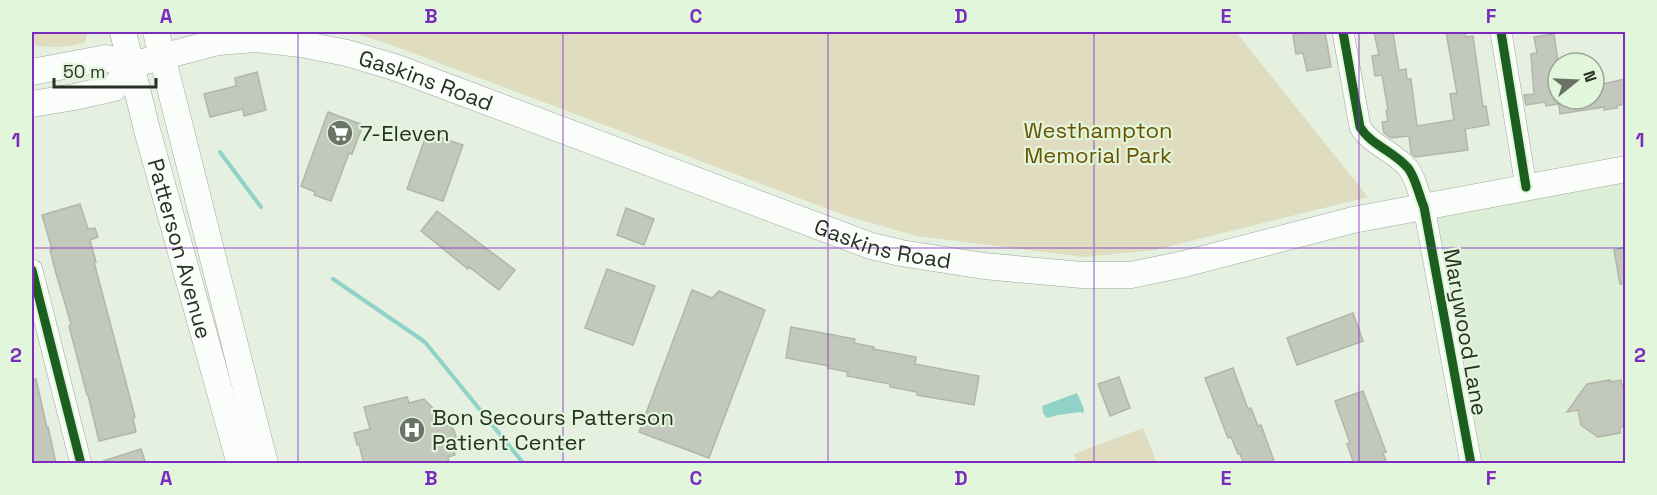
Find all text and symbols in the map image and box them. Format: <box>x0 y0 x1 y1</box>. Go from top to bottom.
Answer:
text: A <box>160 3 173 29</box>
text: B <box>424 3 438 29</box>
text: C <box>690 3 703 29</box>
text: D <box>954 3 968 29</box>
text: E <box>1220 3 1232 29</box>
text: F <box>1486 3 1497 29</box>
street label: Gaskins Road <box>356 43 497 117</box>
scale bar <box>54 51 156 89</box>
north arrow <box>1546 51 1606 111</box>
text: 50 m <box>63 60 105 83</box>
text: N <box>1578 68 1601 85</box>
park label: Westhampton Memorial Park <box>1023 116 1173 169</box>
supermarket icon: 7-Eleven <box>325 118 355 148</box>
place label: 7-Eleven <box>360 119 449 147</box>
text: 1 <box>11 127 21 153</box>
text: 1 <box>1635 127 1645 153</box>
street label: Patterson Avenue <box>142 155 218 342</box>
street label: Gaskins Road <box>810 212 953 275</box>
street label: Marywood Lane <box>1438 246 1494 418</box>
text: 2 <box>10 342 22 368</box>
text: 2 <box>1634 342 1646 368</box>
place label: Bon Secours Patterson Patient Center <box>432 403 674 456</box>
hospital icon: Bon Secours Patterson Patient Center <box>397 415 427 445</box>
text: A <box>160 465 173 491</box>
text: B <box>424 465 438 491</box>
text: C <box>690 465 703 491</box>
text: D <box>954 465 968 491</box>
text: E <box>1220 465 1232 491</box>
text: F <box>1486 465 1497 491</box>

